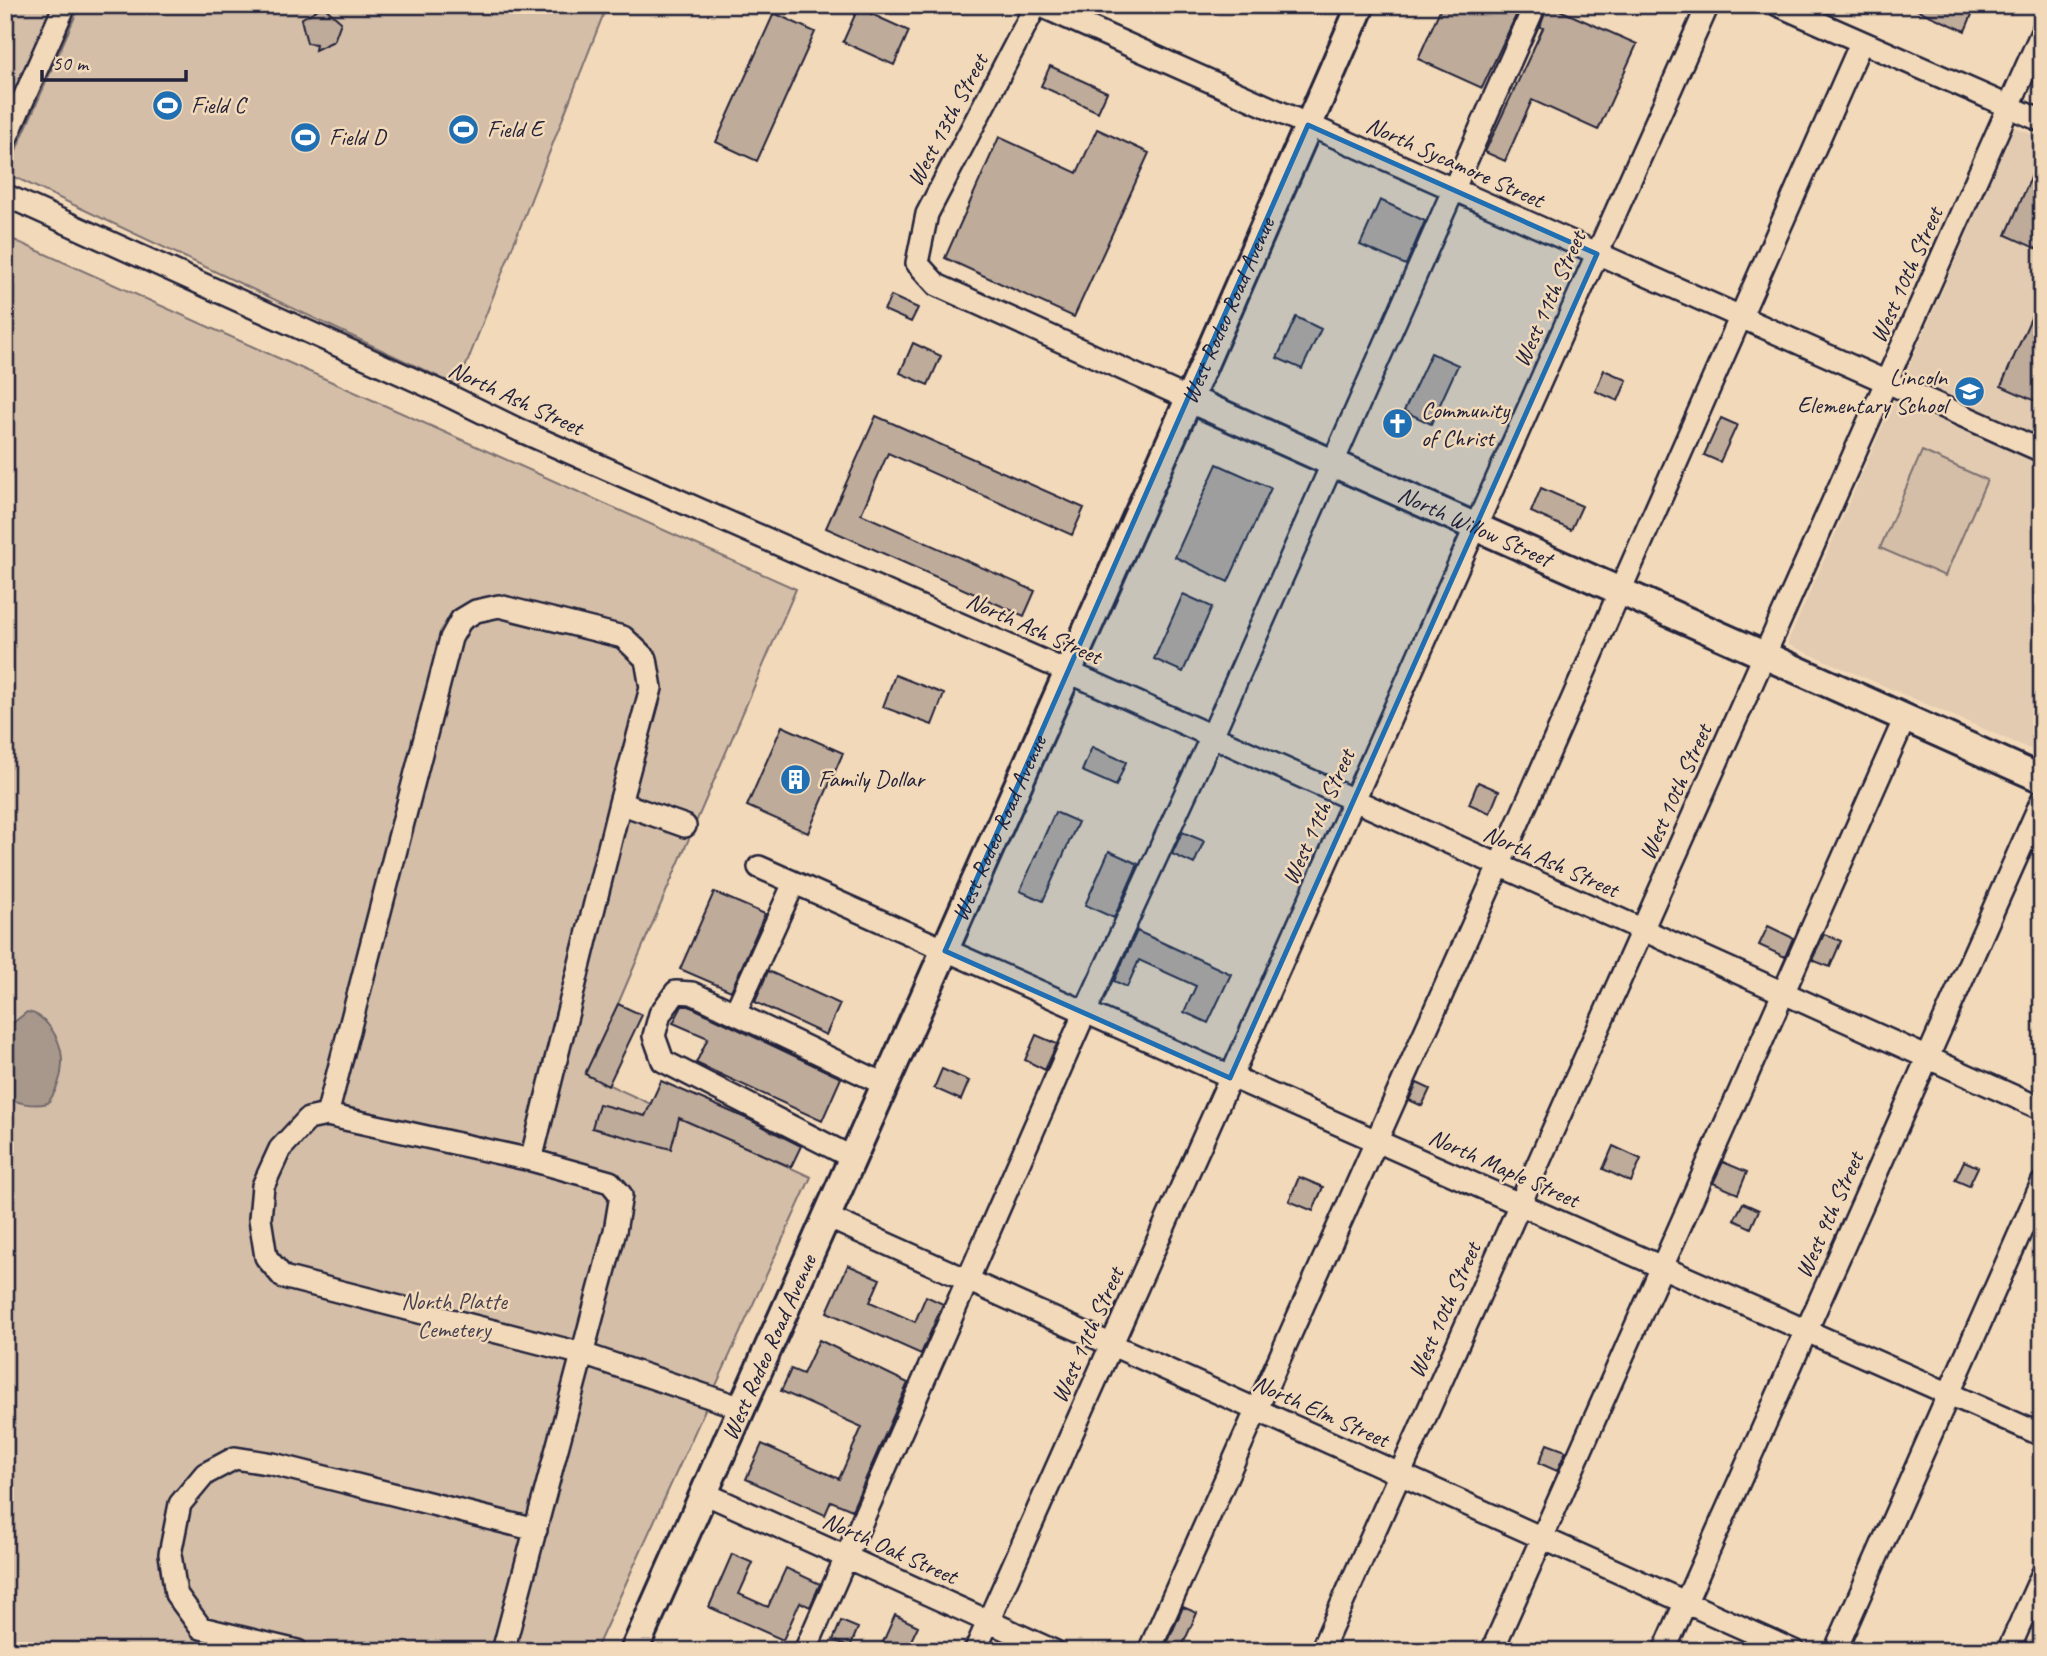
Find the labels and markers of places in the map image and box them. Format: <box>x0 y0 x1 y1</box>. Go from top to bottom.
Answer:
sports icon: Field C <box>151 88 185 122</box>
place label: Field C <box>191 90 249 120</box>
sports icon: Field E <box>447 112 481 146</box>
place label: Field E <box>487 114 546 144</box>
sports icon: Field D <box>289 120 323 154</box>
place label: Field D <box>329 122 388 152</box>
place label: Lincoln Elementary School <box>1797 362 1951 420</box>
school or university icon: Lincoln Elementary School <box>1953 374 1987 408</box>
place label: Community of Christ <box>1421 395 1511 453</box>
church icon: Community of Christ <box>1381 407 1415 441</box>
building icon: Family Dollar <box>778 762 812 796</box>
place label: Family Dollar <box>818 764 927 794</box>

